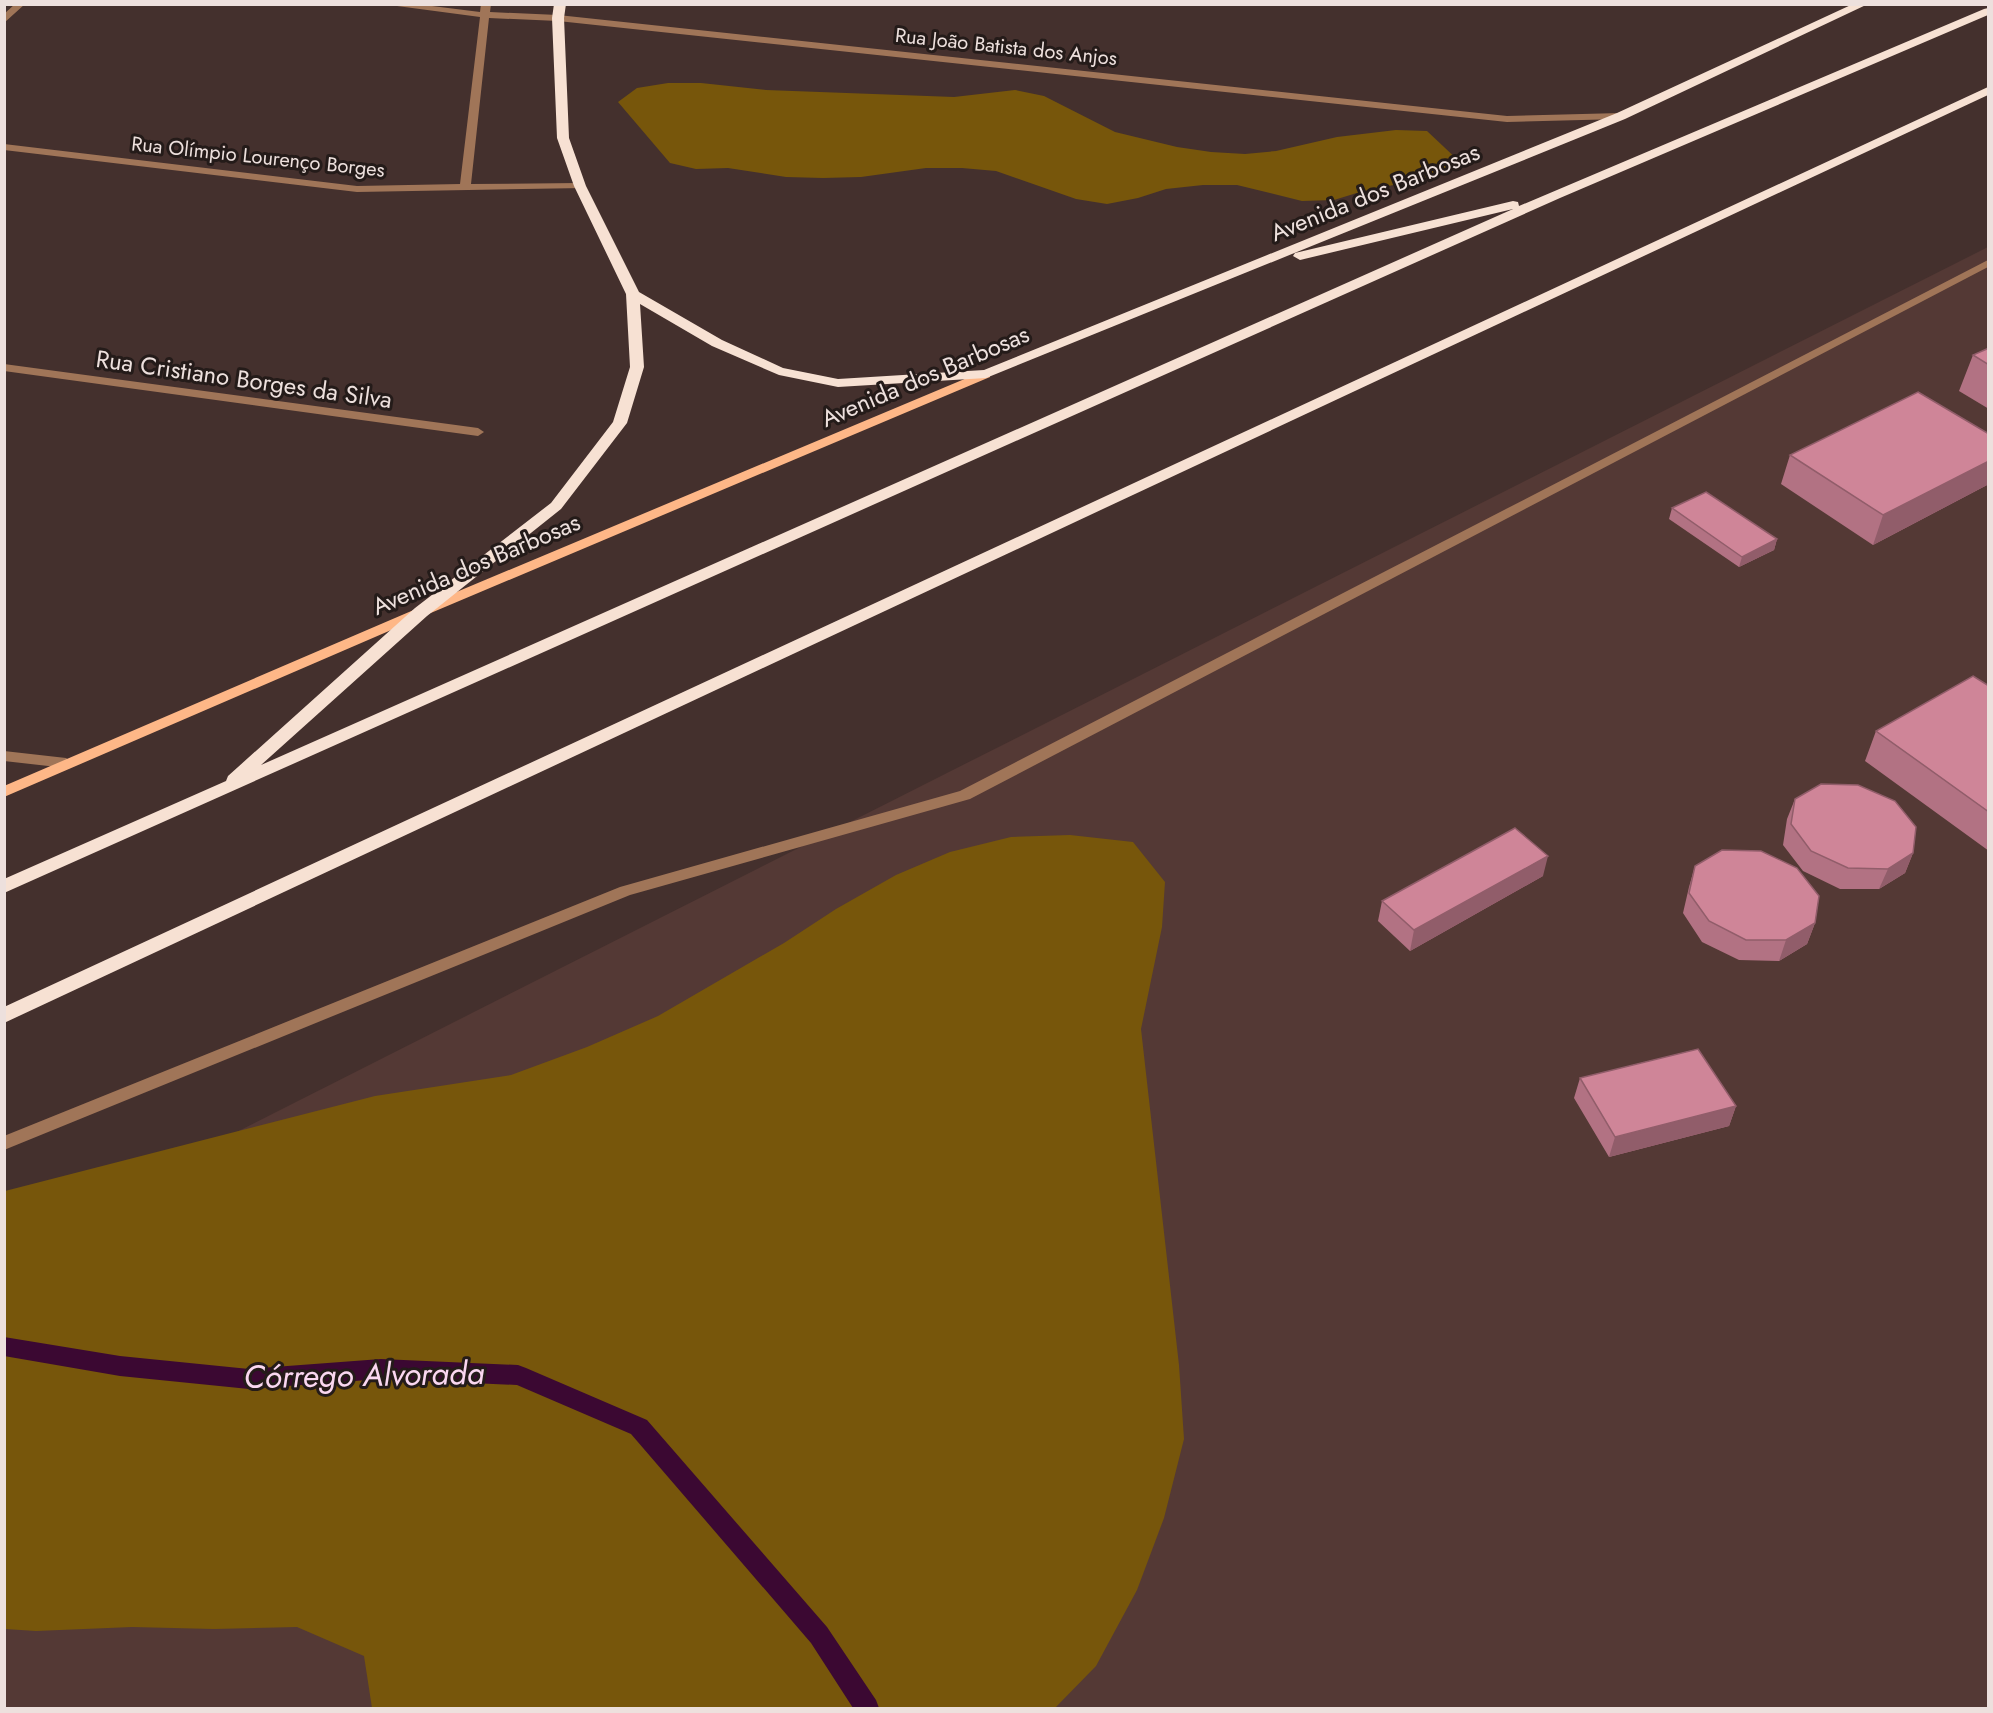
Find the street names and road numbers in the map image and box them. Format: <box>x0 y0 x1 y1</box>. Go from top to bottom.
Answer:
street label: Rua João Batista dos Anjos <box>894 21 1118 73</box>
street label: Rua Olímpio Lourenço Borges <box>130 129 386 185</box>
street label: Avenida dos Barbosas <box>1265 134 1485 250</box>
street label: Avenida dos Barbosas <box>816 316 1034 436</box>
street label: Rua Cristiano Borges da Silva <box>94 341 394 417</box>
street label: Avenida dos Barbosas <box>367 504 585 624</box>

